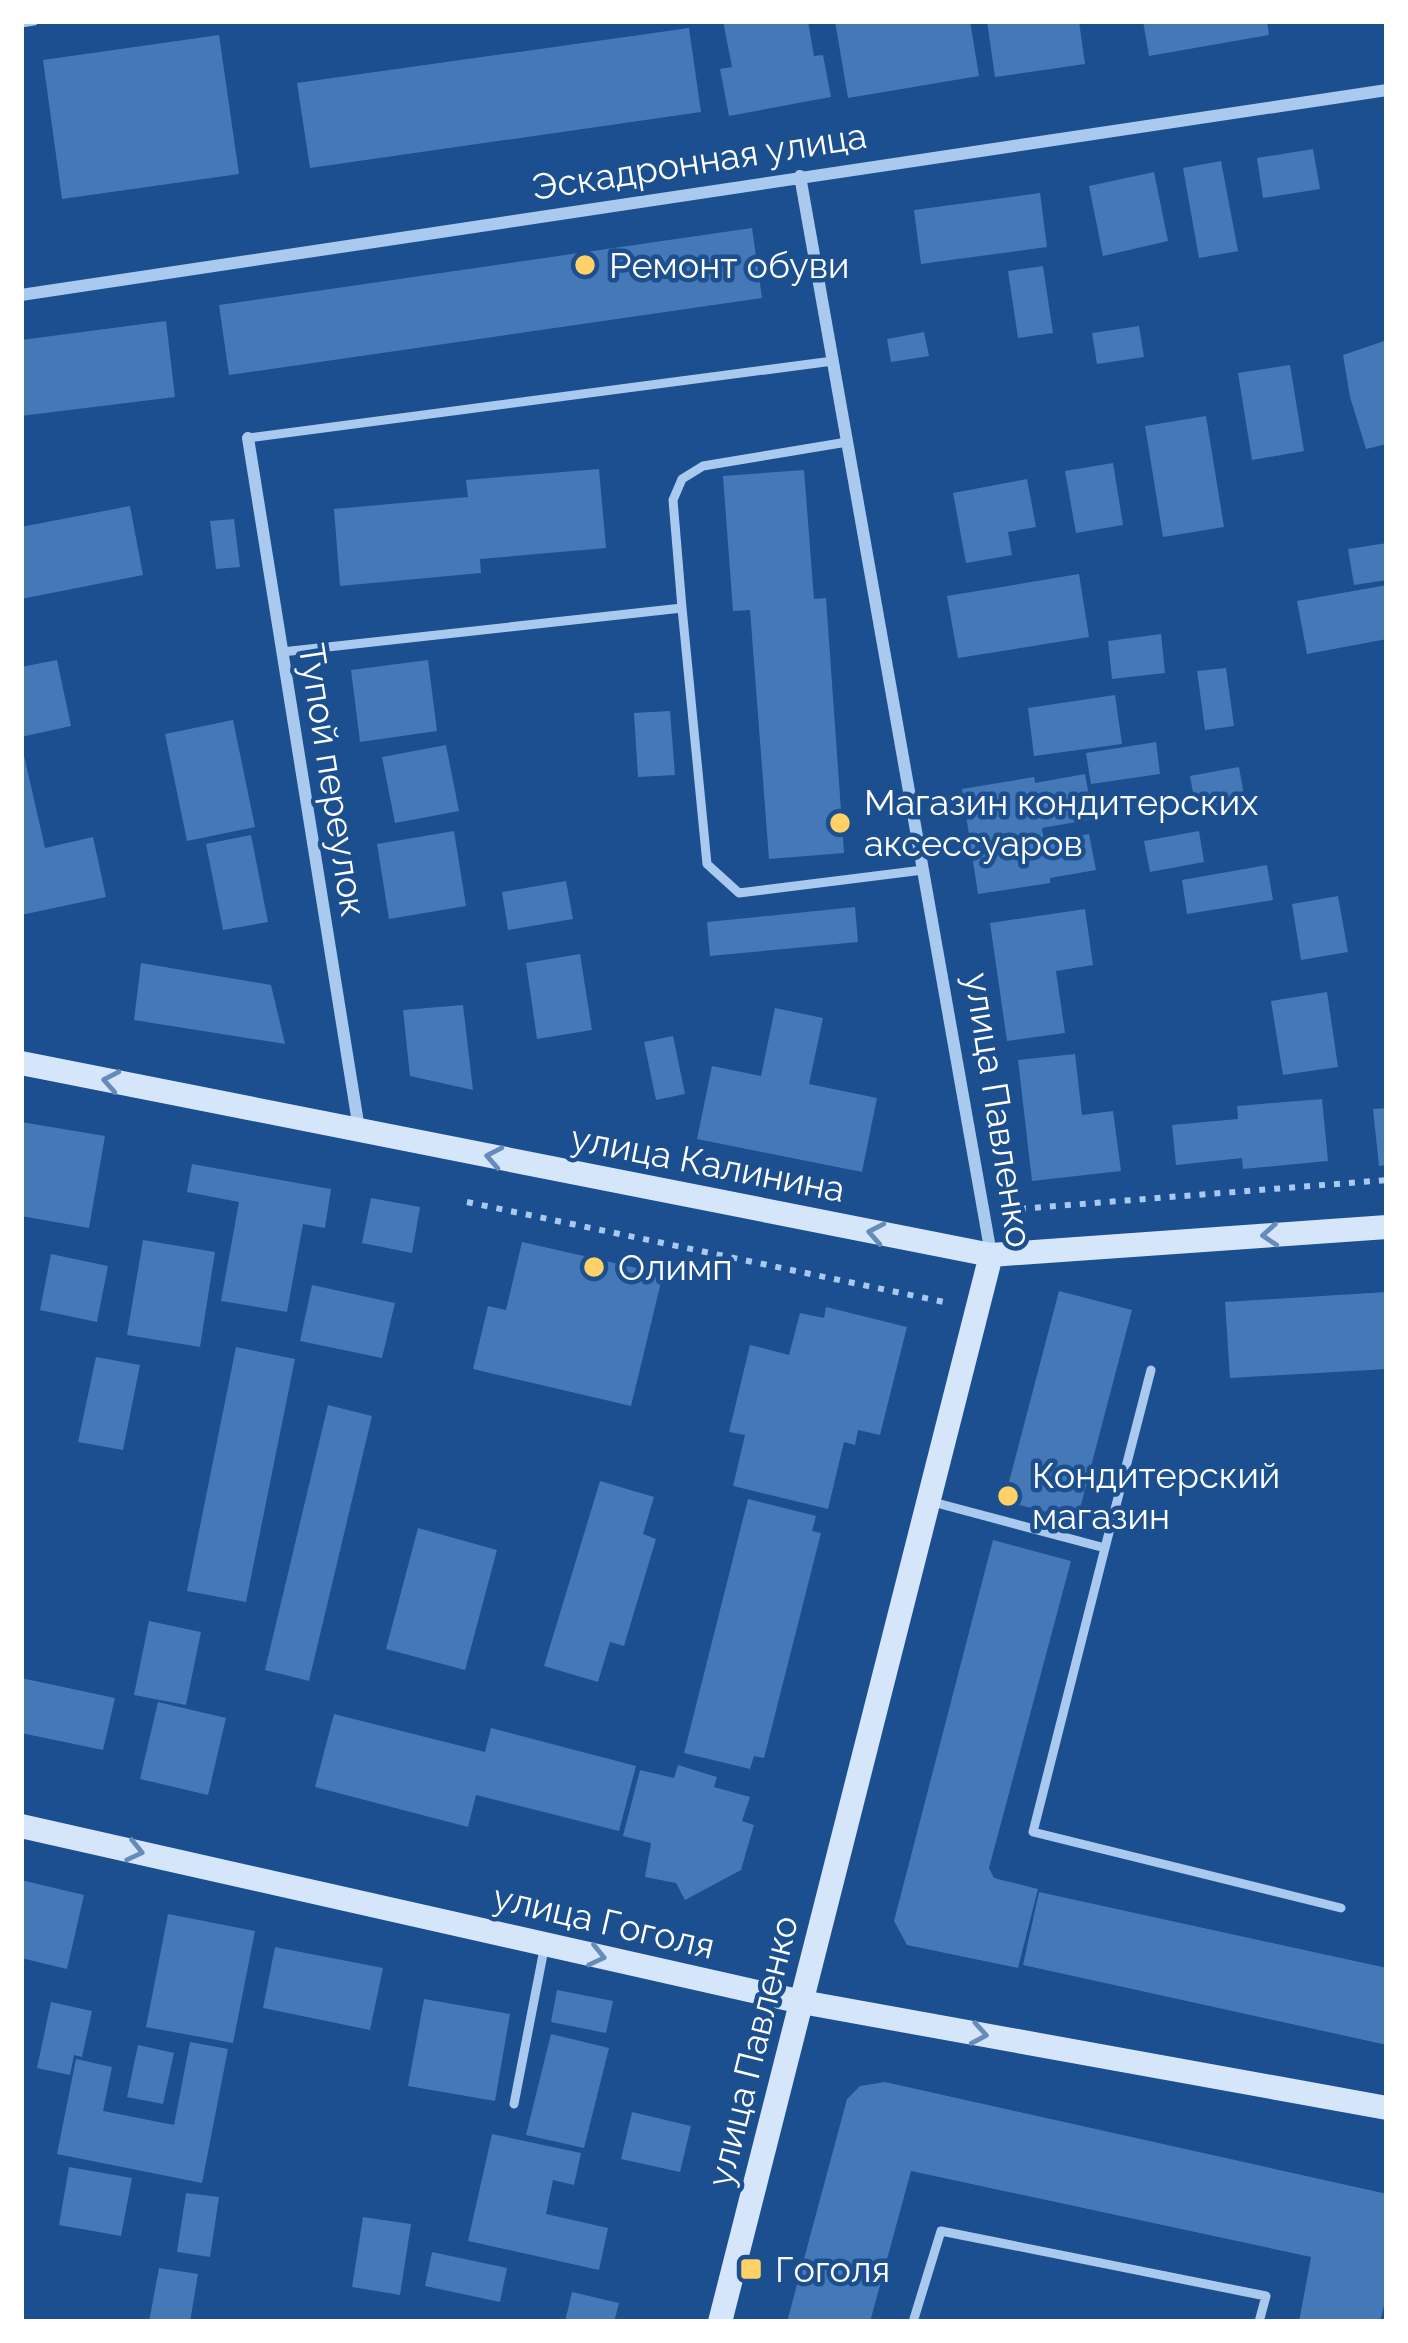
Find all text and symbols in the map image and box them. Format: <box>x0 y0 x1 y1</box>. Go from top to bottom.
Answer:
street label: Эскадронная улица <box>529 114 869 208</box>
place label: Ремонт обуви <box>609 244 849 286</box>
marker: Ремонт обуви <box>572 252 598 278</box>
street label: Тупой переулок <box>291 641 375 919</box>
place label: Магазин кондитерских аксессуаров <box>864 781 1258 864</box>
marker: Магазин кондитерских аксессуаров <box>827 810 853 836</box>
street label: улица Павленко <box>957 970 1041 1250</box>
one-way arrow <box>102 1069 122 1095</box>
street label: улица Калинина <box>567 1116 849 1210</box>
one-way arrow <box>484 1145 504 1171</box>
one-way arrow <box>867 1221 887 1247</box>
one-way arrow <box>1260 1222 1279 1248</box>
place label: Олимп <box>618 1246 733 1288</box>
marker: Олимп <box>581 1254 607 1280</box>
place label: Кондитерский магазин <box>1032 1454 1280 1537</box>
marker: Кондитерский магазин <box>995 1483 1021 1509</box>
one-way arrow <box>125 1838 145 1863</box>
street label: улица Гоголя <box>489 1875 719 1967</box>
street label: улица Павленко <box>698 1911 806 2191</box>
one-way arrow <box>587 1942 607 1967</box>
one-way arrow <box>969 2021 989 2046</box>
place label: Гоголя <box>775 2248 890 2290</box>
marker: Гоголя <box>738 2256 764 2282</box>

